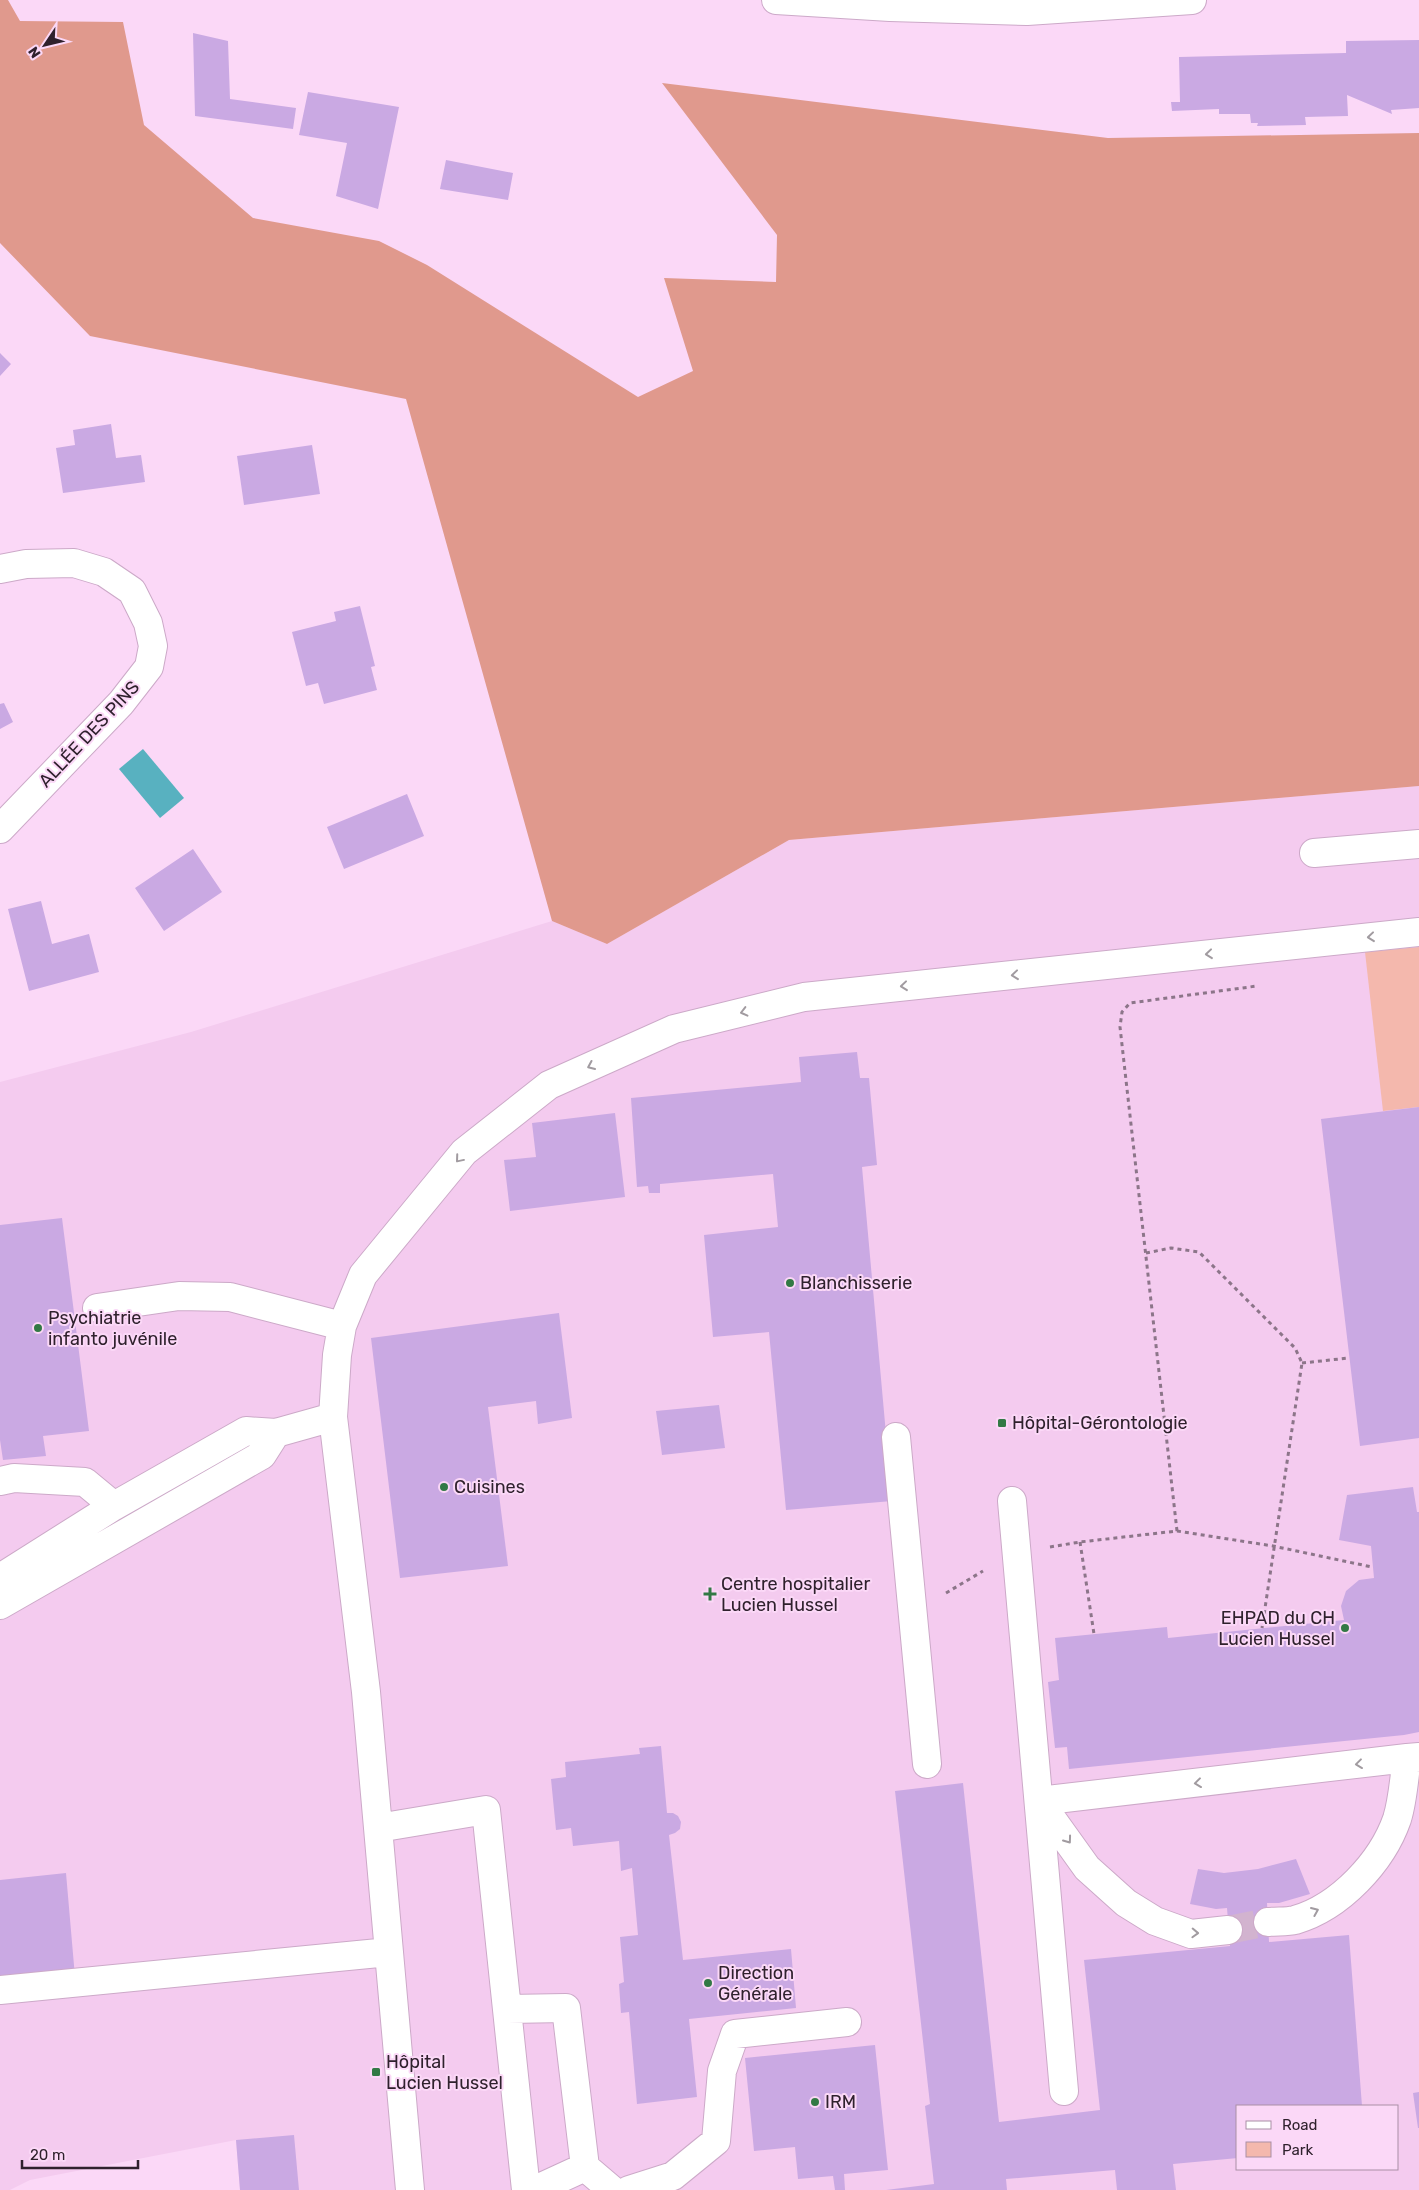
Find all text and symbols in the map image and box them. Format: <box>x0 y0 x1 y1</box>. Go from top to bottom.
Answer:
north arrow <box>20 20 70 70</box>
text: N <box>25 43 45 61</box>
street label: ALLÉE DES PINS <box>34 676 144 792</box>
one-way arrow <box>1366 931 1374 942</box>
one-way arrow <box>1205 948 1213 959</box>
one-way arrow <box>1010 969 1018 980</box>
one-way arrow <box>899 980 907 991</box>
one-way arrow <box>739 1006 748 1017</box>
one-way arrow <box>587 1060 596 1071</box>
one-way arrow <box>456 1153 465 1162</box>
place label: Blanchisserie <box>800 1272 912 1294</box>
marker: Blanchisserie <box>784 1277 796 1289</box>
place label: Psychiatrie infanto juvénile <box>48 1307 177 1350</box>
marker: Psychiatrie infanto juvénile <box>32 1322 44 1334</box>
place label: Hôpital-Gérontologie <box>1012 1412 1188 1434</box>
marker: Hôpital-Gérontologie <box>996 1417 1008 1429</box>
place label: Cuisines <box>454 1476 525 1498</box>
marker: Cuisines <box>438 1481 450 1493</box>
place label: Centre hospitalier Lucien Hussel <box>721 1573 870 1616</box>
marker: Centre hospitalier Lucien Hussel <box>703 1587 717 1601</box>
place label: EHPAD du CH Lucien Hussel <box>1218 1607 1335 1650</box>
marker: EHPAD du CH Lucien Hussel <box>1339 1622 1351 1634</box>
one-way arrow <box>1355 1758 1363 1769</box>
one-way arrow <box>1193 1777 1201 1788</box>
one-way arrow <box>1061 1835 1071 1844</box>
one-way arrow <box>1310 1907 1319 1918</box>
one-way arrow <box>1192 1927 1200 1938</box>
place label: Direction Générale <box>718 1962 794 2005</box>
marker: Direction Générale <box>702 1977 714 1989</box>
place label: Hôpital Lucien Hussel <box>386 2051 503 2094</box>
marker: Hôpital Lucien Hussel <box>370 2066 382 2078</box>
place label: IRM <box>825 2091 856 2113</box>
marker: IRM <box>809 2096 821 2108</box>
legend <box>1236 2105 1399 2170</box>
text: Road <box>1282 2116 1318 2134</box>
scale bar <box>22 2138 139 2170</box>
text: Park <box>1282 2141 1313 2159</box>
text: 20 m <box>30 2146 65 2164</box>

